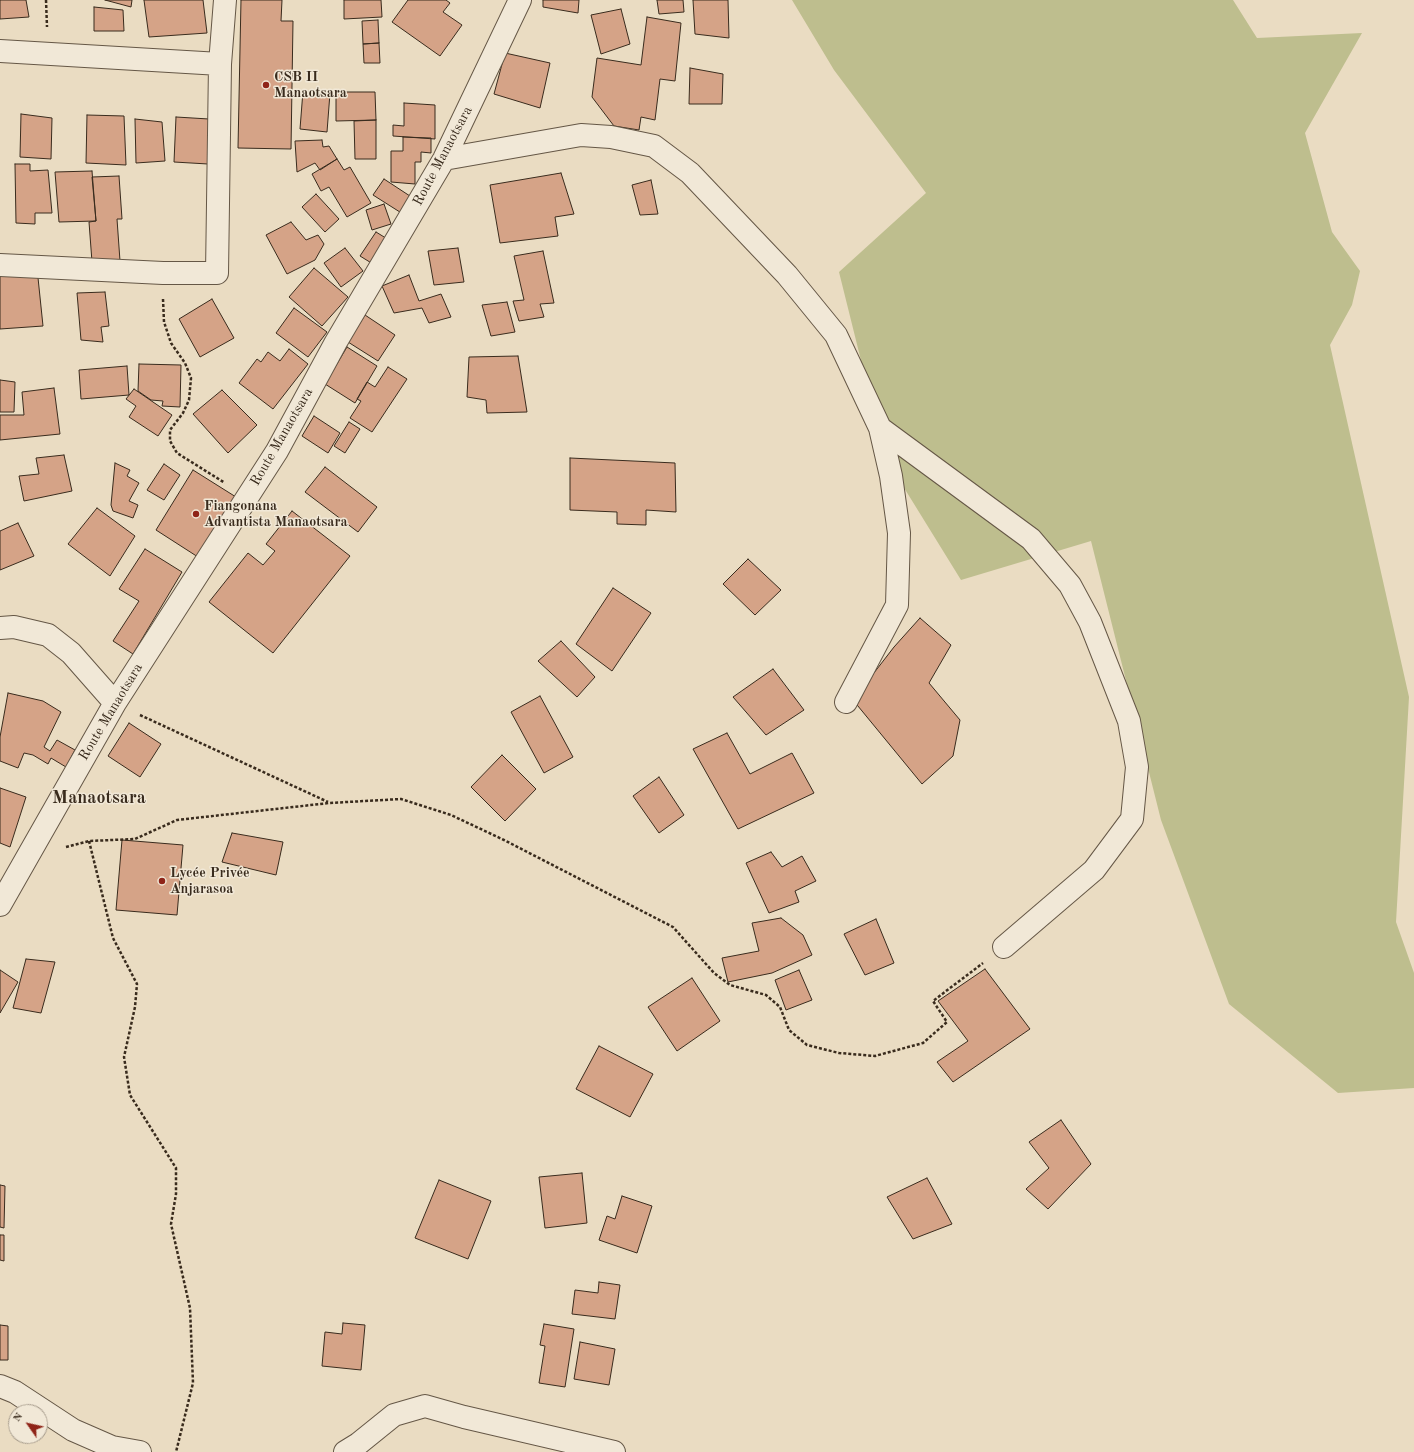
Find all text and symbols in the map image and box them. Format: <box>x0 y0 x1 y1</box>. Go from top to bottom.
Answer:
place label: CSB II Manaotsara <box>274 69 347 102</box>
marker: CSB II Manaotsara <box>261 80 271 90</box>
street label: Route Manaotsara <box>410 103 476 209</box>
street label: Route Manaotsara <box>247 385 317 489</box>
place label: Fiangonana Advantista Manaotsara <box>204 498 348 530</box>
marker: Fiangonana Advantista Manaotsara <box>191 509 201 519</box>
street label: Route Manaotsara <box>75 660 147 764</box>
district label: Manaotsara <box>52 787 146 809</box>
place label: Lycée Privée Anjarasoa <box>170 865 250 898</box>
marker: Lycée Privée Anjarasoa <box>157 876 167 886</box>
north arrow <box>8 1404 48 1444</box>
text: N <box>12 1411 25 1424</box>

